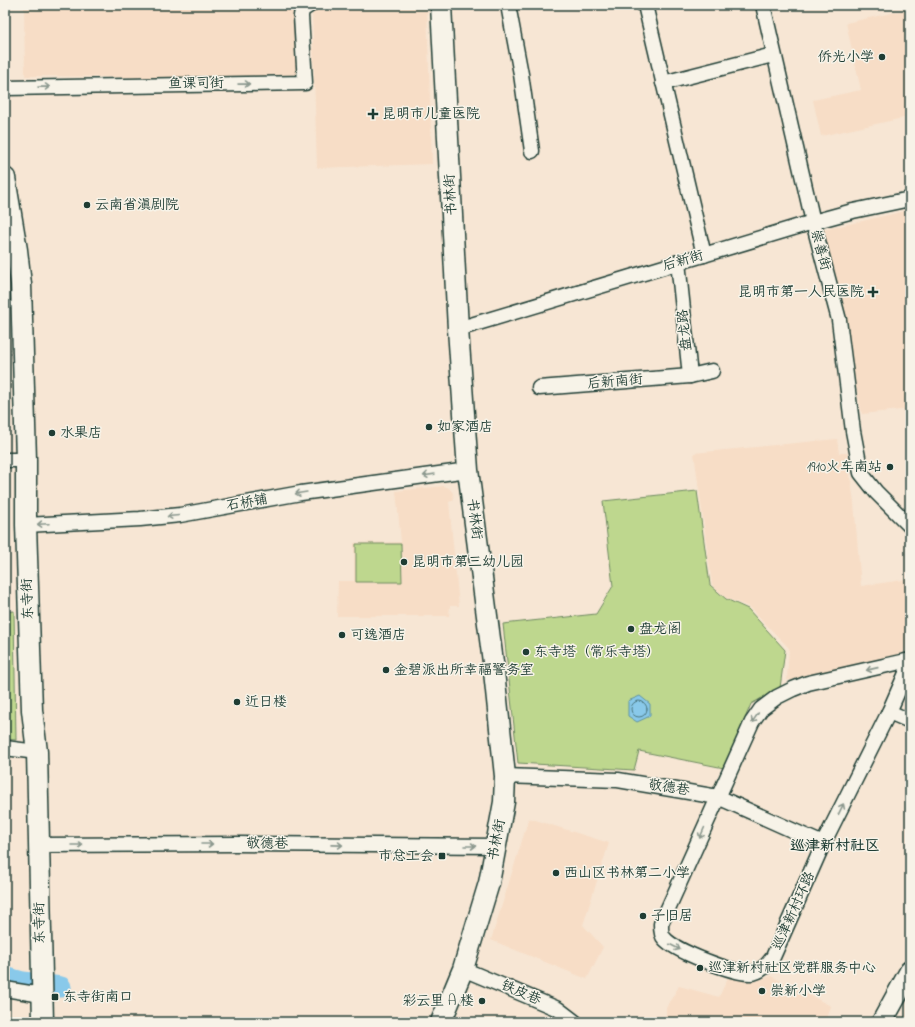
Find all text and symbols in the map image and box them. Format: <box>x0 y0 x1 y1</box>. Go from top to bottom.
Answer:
place label: 侨光小学 <box>818 47 874 68</box>
marker: 侨光小学 <box>877 52 887 62</box>
street label: 鱼课司街 <box>168 73 224 95</box>
one-way arrow <box>237 80 250 88</box>
one-way arrow <box>37 83 50 91</box>
place label: 昆明市儿童医院 <box>382 104 480 125</box>
marker: 昆明市儿童医院 <box>367 108 379 120</box>
street label: 书林街 <box>439 173 463 217</box>
place label: 云南省滇剧院 <box>95 195 179 216</box>
marker: 云南省滇剧院 <box>82 200 92 210</box>
street label: 崇善街 <box>804 227 836 273</box>
street label: 后新街 <box>660 245 706 277</box>
place label: 昆明市第一人民医院 <box>738 282 864 303</box>
marker: 昆明市第一人民医院 <box>867 286 879 298</box>
street label: 盘龙路 <box>672 308 698 352</box>
street label: 后新南街 <box>586 369 644 395</box>
place label: 如家酒店 <box>437 417 493 438</box>
marker: 如家酒店 <box>424 422 434 432</box>
place label: 水果店 <box>60 423 102 444</box>
marker: 水果店 <box>47 428 57 438</box>
place label: 1910火车南站 <box>807 457 882 478</box>
marker: 1910火车南站 <box>885 462 895 472</box>
one-way arrow <box>423 471 436 479</box>
street label: 石桥铺 <box>224 489 270 517</box>
one-way arrow <box>294 490 307 498</box>
street label: 书林街 <box>461 497 487 541</box>
one-way arrow <box>167 513 180 520</box>
one-way arrow <box>37 520 50 528</box>
place label: 昆明市第三幼儿园 <box>412 552 524 573</box>
marker: 昆明市第三幼儿园 <box>399 557 409 567</box>
street label: 东寺街 <box>17 578 39 620</box>
place label: 盘龙阁 <box>639 619 681 640</box>
marker: 盘龙阁 <box>626 624 636 634</box>
place label: 可逸酒店 <box>350 625 406 646</box>
marker: 可逸酒店 <box>337 630 347 640</box>
place label: 东寺塔（常乐寺塔） <box>534 642 660 663</box>
marker: 东寺塔（常乐寺塔） <box>521 647 531 657</box>
place label: 金碧派出所幸福警务室 <box>394 660 534 681</box>
marker: 金碧派出所幸福警务室 <box>381 665 391 675</box>
one-way arrow <box>866 665 879 673</box>
place label: 近日楼 <box>245 692 287 713</box>
marker: 近日楼 <box>232 697 242 707</box>
one-way arrow <box>751 712 759 723</box>
street label: 敬德巷 <box>647 774 692 802</box>
one-way arrow <box>838 803 845 815</box>
street label: 书林街 <box>483 817 511 863</box>
one-way arrow <box>698 826 705 838</box>
street label: 敬德巷 <box>246 833 289 855</box>
district label: 巡津新村社区 <box>790 835 880 857</box>
one-way arrow <box>200 840 213 848</box>
one-way arrow <box>70 841 83 849</box>
one-way arrow <box>330 841 343 849</box>
one-way arrow <box>463 842 476 850</box>
place label: 市总工会 <box>378 846 434 867</box>
marker: 市总工会 <box>437 851 447 861</box>
place label: 西山区书林第二小学 <box>564 863 690 884</box>
marker: 西山区书林第二小学 <box>551 868 561 878</box>
street label: 巡津新村环路 <box>767 868 821 954</box>
street label: 东寺街 <box>29 902 51 944</box>
place label: 子旧居 <box>651 906 693 927</box>
marker: 子旧居 <box>638 911 648 921</box>
one-way arrow <box>669 944 681 951</box>
place label: 巡津新村社区党群服务中心 <box>708 958 876 979</box>
marker: 巡津新村社区党群服务中心 <box>695 963 705 973</box>
street label: 铁皮巷 <box>498 975 545 1011</box>
place label: 崇新小学 <box>770 981 826 1002</box>
marker: 崇新小学 <box>757 986 767 996</box>
place label: 东寺街南口 <box>63 987 133 1008</box>
place label: 彩云里 A 楼 <box>402 991 474 1012</box>
marker: 东寺街南口 <box>50 992 60 1002</box>
marker: 彩云里 A 楼 <box>477 996 487 1006</box>

